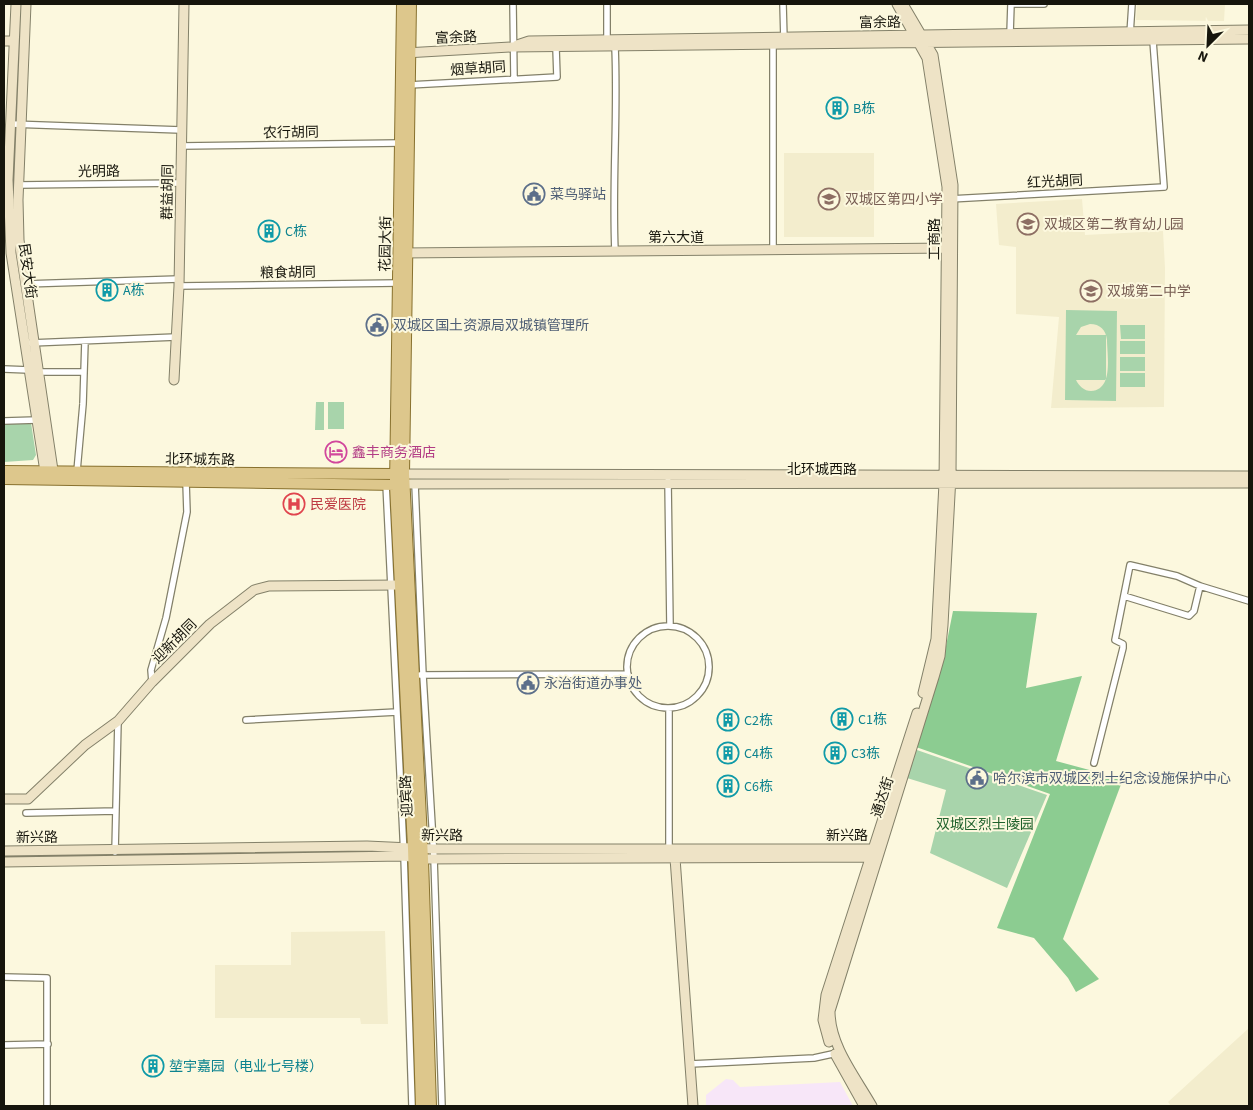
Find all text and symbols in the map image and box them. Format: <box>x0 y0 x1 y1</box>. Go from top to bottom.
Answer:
street label: 富余路 <box>859 13 901 33</box>
north arrow <box>1183 20 1233 70</box>
street label: 富余路 <box>435 27 478 49</box>
text: N <box>1195 45 1211 67</box>
street label: 烟草胡同 <box>449 57 507 81</box>
building icon: B栋 <box>825 96 849 120</box>
place label: B栋 <box>853 99 875 119</box>
street label: 农行胡同 <box>263 123 319 143</box>
street label: 光明路 <box>78 162 120 182</box>
street label: 群益胡同 <box>158 164 178 220</box>
street label: 红光胡同 <box>1027 171 1084 193</box>
public building icon: 菜鸟驿站 <box>522 182 546 206</box>
place label: 菜鸟驿站 <box>550 185 606 205</box>
school or university icon: 双城区第四小学 <box>817 187 841 211</box>
place label: 双城区第四小学 <box>845 190 943 210</box>
school or university icon: 双城区第二教育幼儿园 <box>1016 212 1040 236</box>
place label: 双城区第二教育幼儿园 <box>1044 215 1184 235</box>
street label: 花园大街 <box>376 216 396 272</box>
street label: 工商路 <box>925 218 945 260</box>
building icon: C栋 <box>257 219 281 243</box>
place label: C栋 <box>285 222 307 242</box>
street label: 第六大道 <box>648 228 704 248</box>
street label: 民安大街 <box>13 242 41 300</box>
street label: 粮食胡同 <box>260 263 316 283</box>
building icon: A栋 <box>95 278 119 302</box>
school or university icon: 双城第二中学 <box>1079 279 1103 303</box>
place label: A栋 <box>123 281 145 301</box>
place label: 双城第二中学 <box>1107 282 1191 302</box>
public building icon: 双城区国土资源局双城镇管理所 <box>365 313 389 337</box>
place label: 双城区国土资源局双城镇管理所 <box>393 316 589 336</box>
hotel icon: 鑫丰商务酒店 <box>324 440 348 464</box>
place label: 鑫丰商务酒店 <box>352 443 436 463</box>
street label: 北环城东路 <box>165 449 235 471</box>
street label: 北环城西路 <box>787 460 857 480</box>
hospital icon: 民爱医院 <box>282 492 306 516</box>
place label: 民爱医院 <box>310 495 366 515</box>
street label: 迎新胡同 <box>148 615 202 669</box>
public building icon: 永治街道办事处 <box>516 671 540 695</box>
place label: 永治街道办事处 <box>544 674 642 694</box>
building icon: C1栋 <box>830 707 854 731</box>
building icon: C2栋 <box>716 708 740 732</box>
place label: C1栋 <box>858 710 887 730</box>
place label: C2栋 <box>744 711 773 731</box>
building icon: C4栋 <box>716 741 740 765</box>
building icon: C3栋 <box>823 741 847 765</box>
place label: C4栋 <box>744 744 773 764</box>
place label: C3栋 <box>851 744 880 764</box>
public building icon: 哈尔滨市双城区烈士纪念设施保护中心 <box>965 766 989 790</box>
place label: 哈尔滨市双城区烈士纪念设施保护中心 <box>993 769 1231 789</box>
street label: 迎宾路 <box>396 774 418 817</box>
building icon: C6栋 <box>716 774 740 798</box>
street label: 通达街 <box>867 774 899 820</box>
place label: C6栋 <box>744 777 773 797</box>
park label: 双城区烈士陵园 <box>936 815 1034 835</box>
street label: 新兴路 <box>421 826 463 846</box>
street label: 新兴路 <box>826 826 868 846</box>
street label: 新兴路 <box>16 828 58 848</box>
building icon: 堃宇嘉园（电业七号楼） <box>141 1054 165 1078</box>
place label: 堃宇嘉园（电业七号楼） <box>169 1057 323 1077</box>

